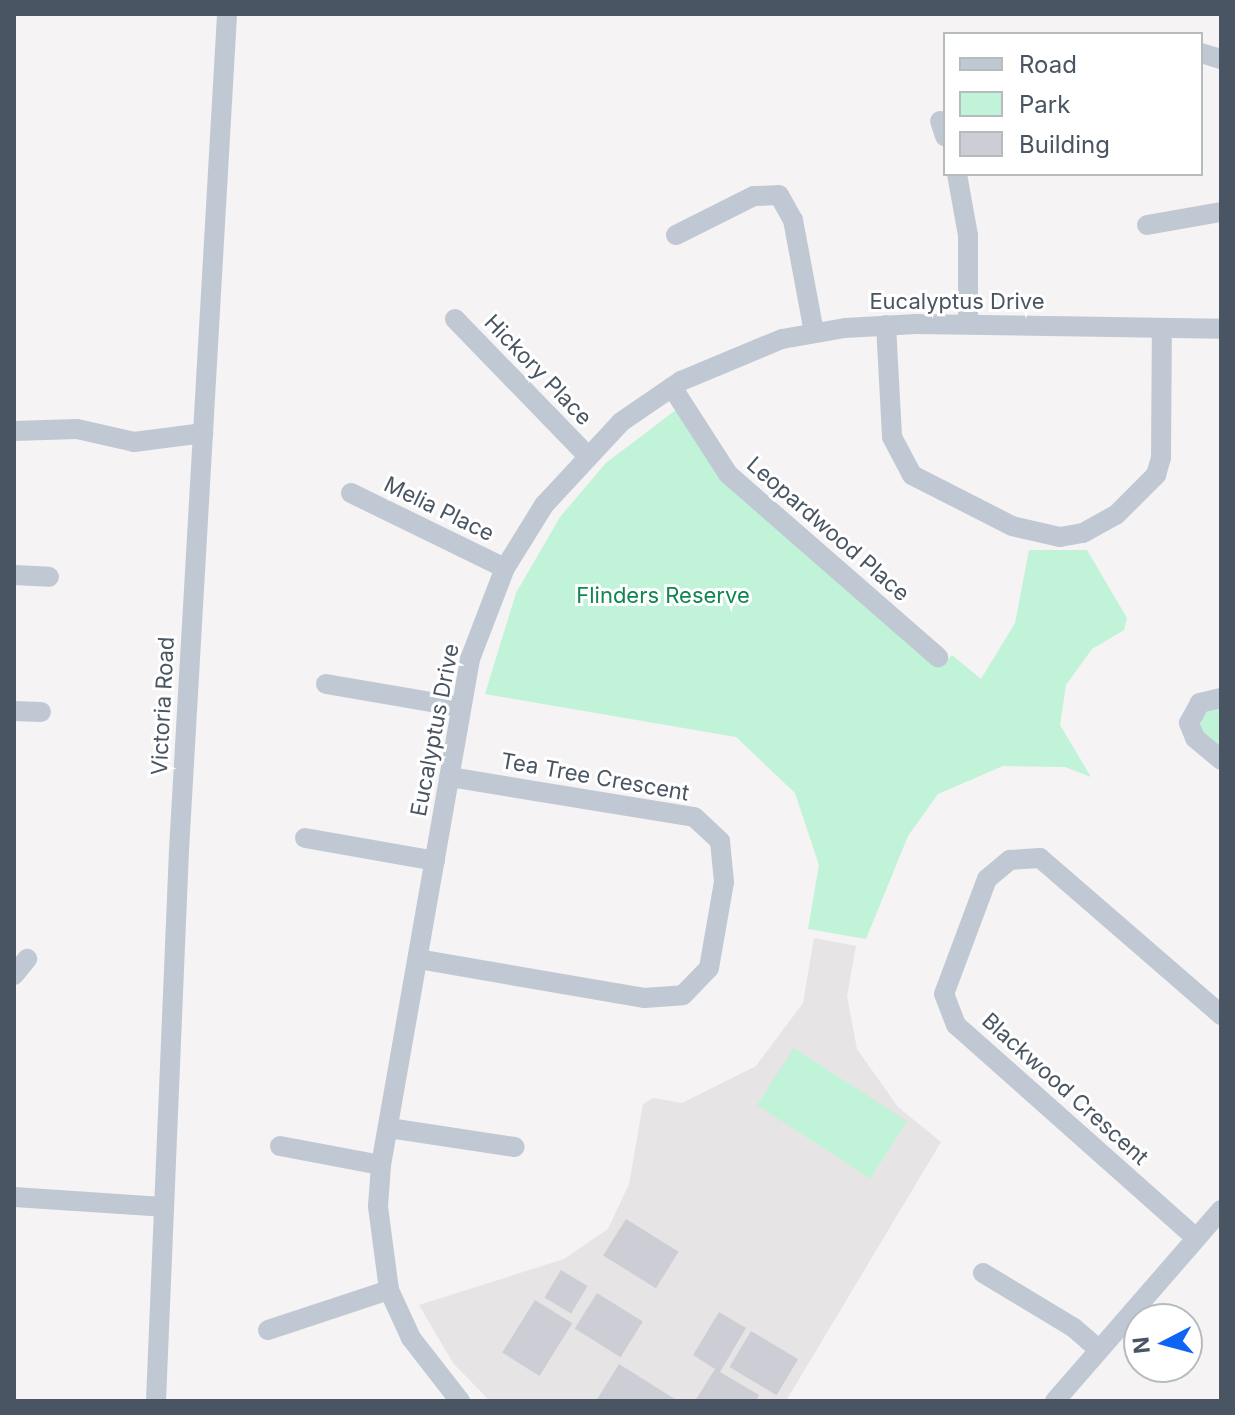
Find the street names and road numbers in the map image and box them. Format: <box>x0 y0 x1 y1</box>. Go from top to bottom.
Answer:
street label: Eucalyptus Drive <box>869 289 1045 315</box>
street label: Hickory Place <box>479 309 597 431</box>
street label: Leopardwood Place <box>741 451 915 607</box>
street label: Melia Place <box>380 471 498 547</box>
street label: Victoria Road <box>146 636 180 776</box>
street label: Eucalyptus Drive <box>405 641 465 819</box>
street label: Tea Tree Crescent <box>499 747 691 807</box>
street label: Blackwood Crescent <box>977 1007 1153 1171</box>

